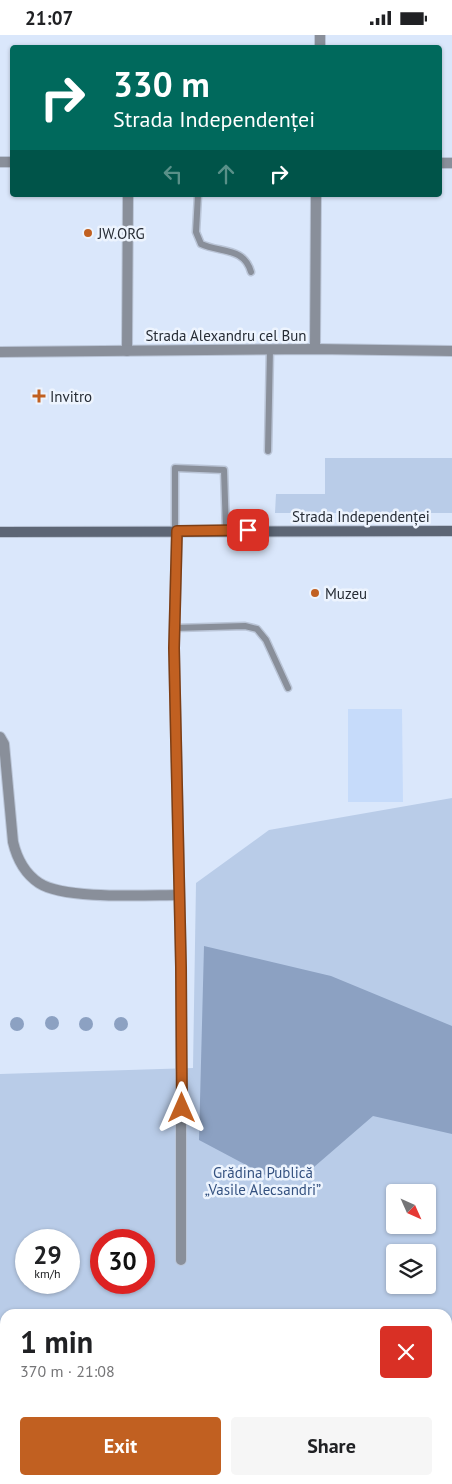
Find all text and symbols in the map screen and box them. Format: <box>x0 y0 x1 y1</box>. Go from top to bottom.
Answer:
text: 21:07 <box>25 6 73 30</box>
text: 330 m <box>113 61 210 107</box>
icon: right <box>30 65 95 130</box>
text: Strada Independenței <box>113 105 315 133</box>
icon: left <box>159 160 187 188</box>
icon: ahead <box>212 160 240 188</box>
icon: right <box>265 160 293 188</box>
place label: JW.ORG <box>97 224 145 243</box>
marker: JW.ORG <box>82 227 94 239</box>
street label: Strada Alexandru cel Bun <box>145 326 307 345</box>
place label: Invitro <box>50 387 92 406</box>
marker: Invitro <box>32 389 46 403</box>
street label: Strada Independenței <box>292 507 430 526</box>
pin <box>227 509 269 551</box>
icon: arrive <box>234 516 262 544</box>
place label: Muzeu <box>325 584 367 603</box>
marker: Muzeu <box>309 587 321 599</box>
position arrow <box>155 1081 207 1133</box>
park label: Grădina Publică „Vasile Alecsandri” <box>205 1163 321 1199</box>
north arrow <box>386 1184 436 1234</box>
map controls <box>386 1184 436 1294</box>
speed limit sign: 30 <box>90 1229 155 1294</box>
text: 29 <box>33 1239 62 1271</box>
button: layers <box>386 1244 436 1294</box>
text: km/h <box>34 1266 61 1281</box>
text: 1 min <box>20 1322 93 1361</box>
button: close <box>380 1326 432 1378</box>
text: 370 m · 21:08 <box>20 1361 115 1381</box>
button: Exit <box>20 1417 221 1475</box>
button: Share <box>231 1417 432 1475</box>

